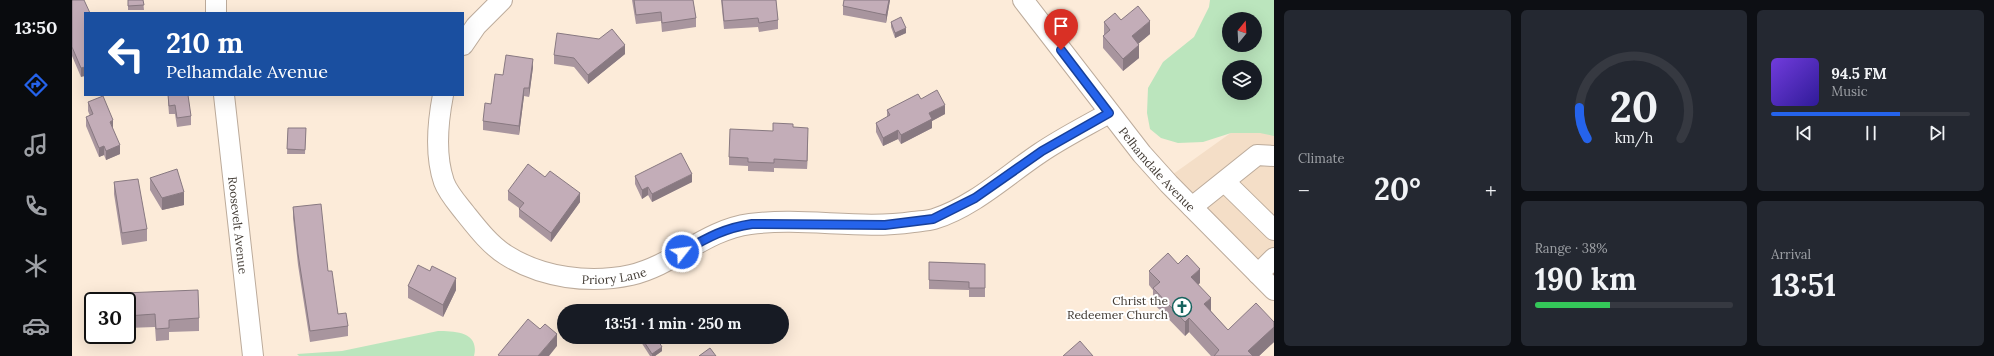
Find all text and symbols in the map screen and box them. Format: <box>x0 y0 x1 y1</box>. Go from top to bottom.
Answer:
pin <box>1044 9 1078 50</box>
north arrow <box>1222 12 1262 52</box>
map controls <box>1222 12 1262 100</box>
icon: arrive <box>1050 15 1072 37</box>
text: 13:50 <box>14 16 58 39</box>
text: 210 m <box>166 25 243 61</box>
icon: left <box>100 28 152 80</box>
text: Pelhamdale Avenue <box>166 60 328 83</box>
button: layers <box>1222 60 1262 100</box>
text: 94.5 FM <box>1831 64 1887 83</box>
icon: directions <box>22 71 50 99</box>
text: 20 <box>1610 79 1658 132</box>
text: Music <box>1831 83 1868 100</box>
icon: previous <box>1793 122 1815 144</box>
icon: pause <box>1860 122 1882 144</box>
icon: next <box>1926 122 1948 144</box>
street label: Pelhamdale Avenue <box>1116 124 1199 215</box>
text: km/h <box>1615 128 1654 147</box>
icon: music <box>22 131 50 159</box>
text: Climate <box>1298 150 1345 167</box>
text: 20° <box>1374 170 1421 208</box>
street label: Roosevelt Avenue <box>226 176 251 275</box>
text: − <box>1298 176 1310 204</box>
text: + <box>1485 176 1497 204</box>
icon: phone <box>22 192 50 220</box>
position arrow <box>661 231 703 273</box>
text: Range · 38% <box>1535 240 1608 257</box>
text: Arrival <box>1771 246 1811 263</box>
icon: climate <box>22 252 50 280</box>
text: 190 km <box>1535 260 1637 298</box>
street label: Priory Lane <box>581 263 649 287</box>
text: 13:51 <box>1771 266 1836 304</box>
speed limit sign: 30 <box>84 292 136 344</box>
place label: Christ the Redeemer Church <box>1067 293 1168 322</box>
church icon: Christ the Redeemer Church <box>1171 296 1193 318</box>
icon: car <box>22 312 50 340</box>
text: 13:51 · 1 min · 250 m <box>605 314 741 333</box>

